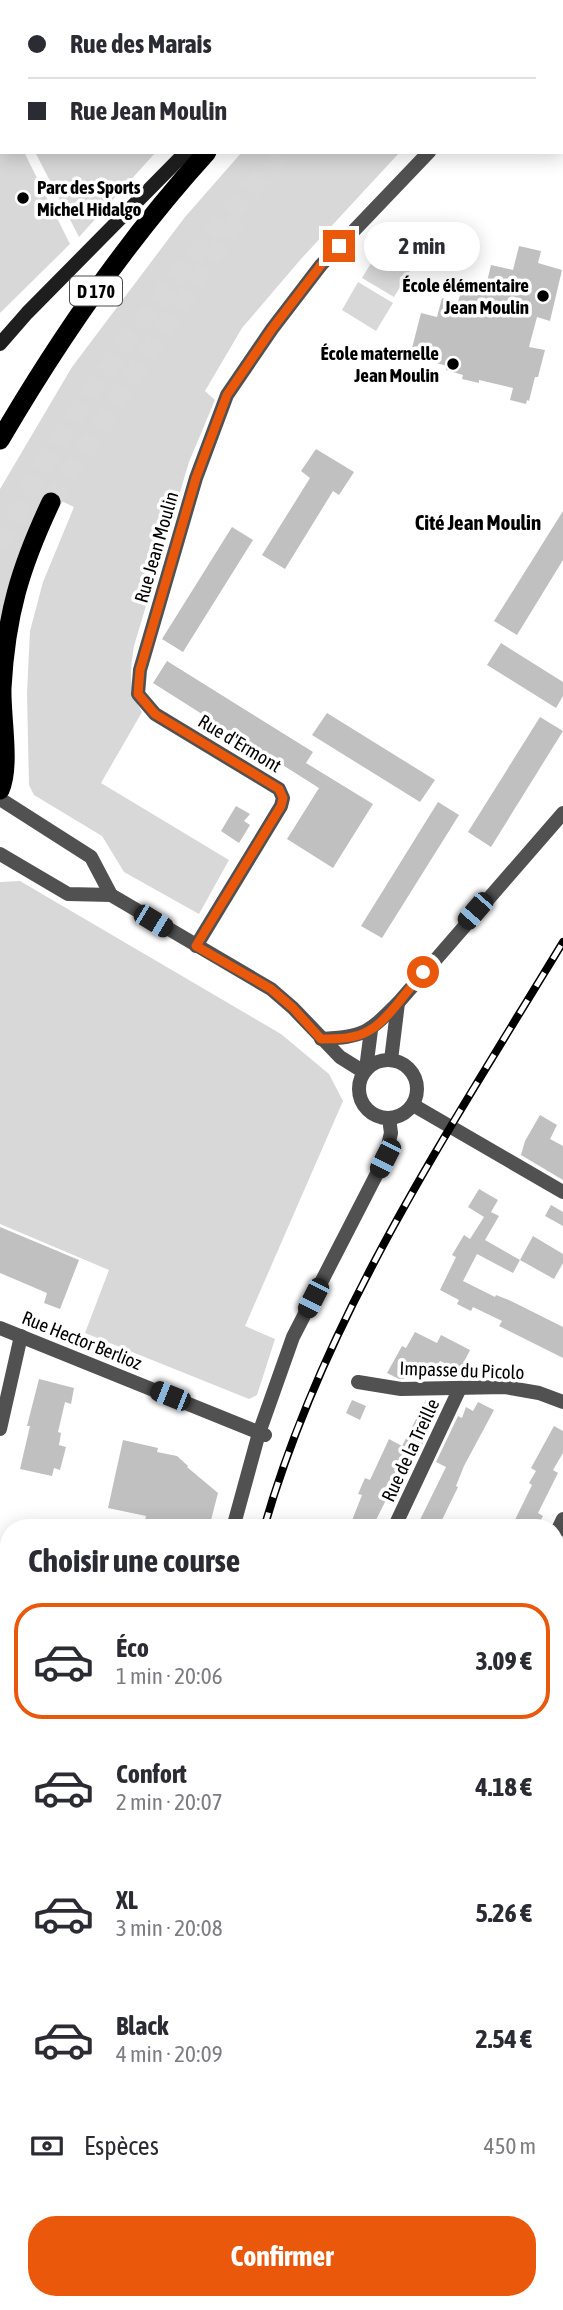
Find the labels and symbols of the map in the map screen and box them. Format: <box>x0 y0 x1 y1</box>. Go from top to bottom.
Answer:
place label: Parc des Sports Michel Hidalgo <box>37 176 141 220</box>
marker: Parc des Sports Michel Hidalgo <box>15 190 31 206</box>
callout: 2 min <box>364 222 479 270</box>
route end <box>323 230 355 262</box>
place label: École élémentaire Jean Moulin <box>402 274 529 318</box>
road number: D 170 <box>70 276 122 306</box>
marker: École élémentaire Jean Moulin <box>535 288 551 304</box>
place label: École maternelle Jean Moulin <box>320 342 439 386</box>
marker: École maternelle Jean Moulin <box>445 356 461 372</box>
street label: Rue Jean Moulin <box>130 489 182 605</box>
district label: Cité Jean Moulin <box>415 510 541 534</box>
street label: Rue d'Ermont <box>194 710 286 776</box>
car <box>454 888 497 934</box>
car <box>130 901 177 941</box>
route start <box>407 956 439 988</box>
car <box>367 1135 404 1181</box>
car <box>295 1275 332 1321</box>
street label: Rue Hector Berlioz <box>19 1306 145 1374</box>
street label: Impasse du Picolo <box>399 1357 525 1383</box>
car <box>147 1378 194 1414</box>
street label: Rue de la Treille <box>377 1395 443 1505</box>

